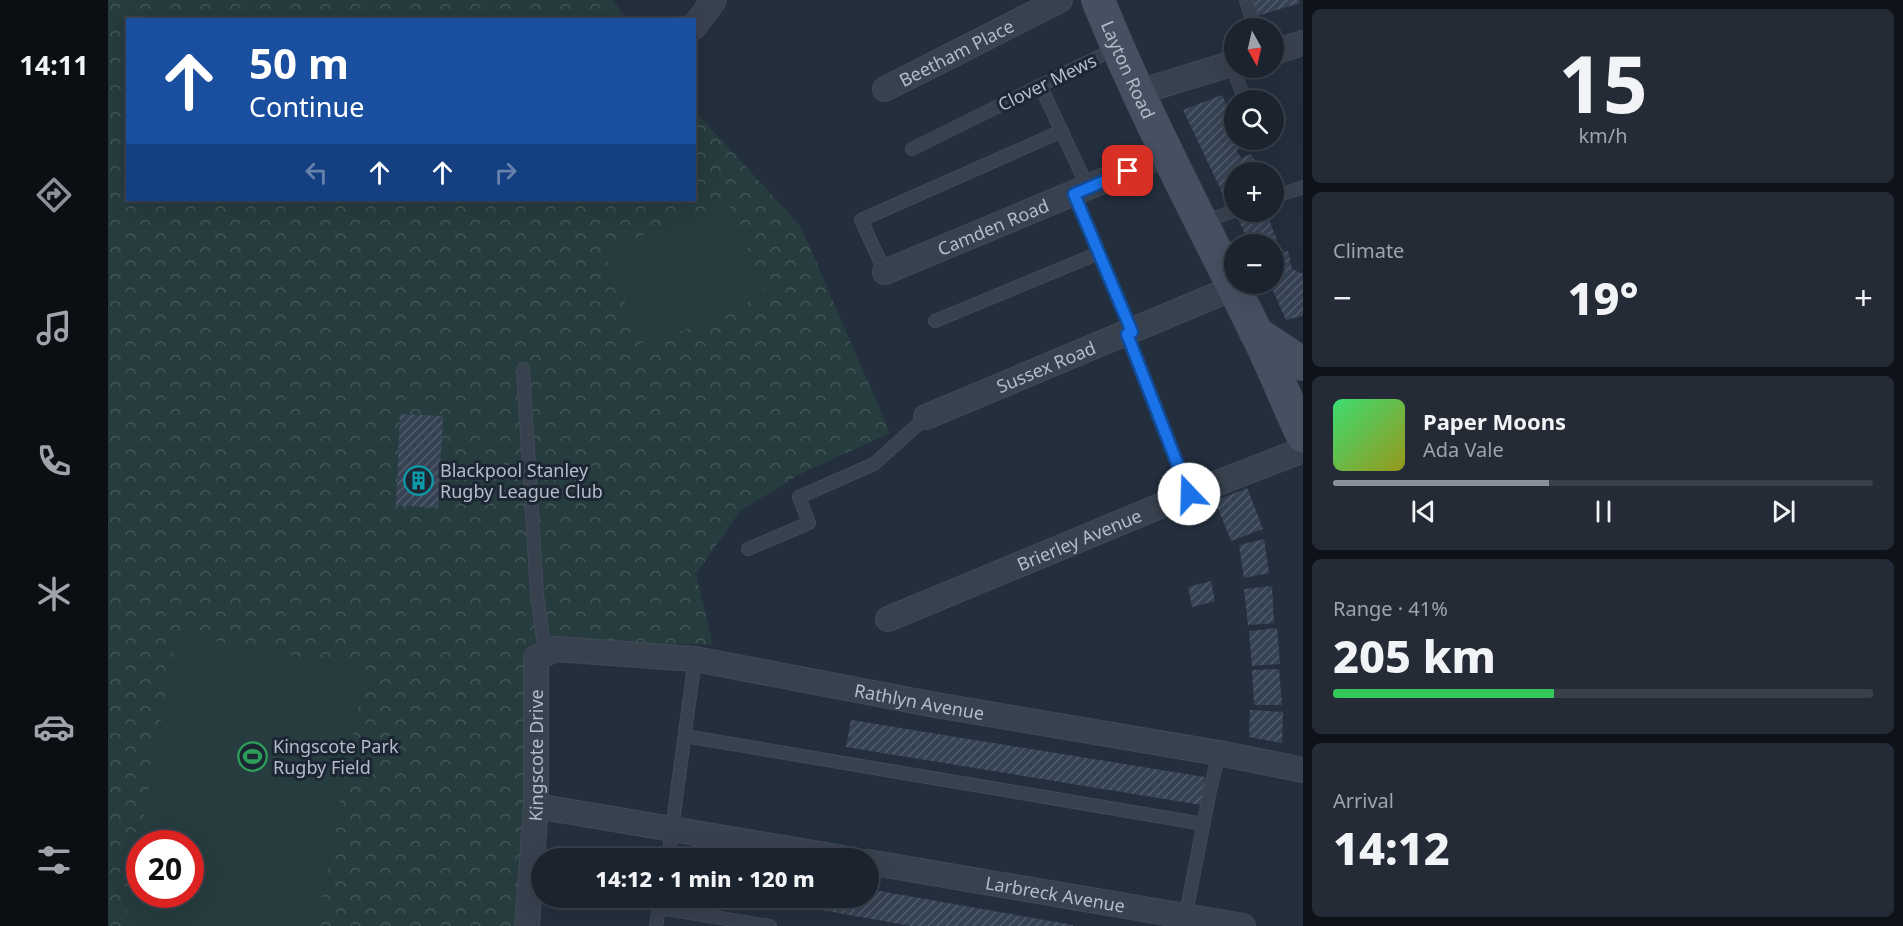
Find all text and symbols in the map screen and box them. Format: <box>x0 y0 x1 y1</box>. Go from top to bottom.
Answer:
street label: Beetham Place <box>895 14 1018 92</box>
street label: Layton Road <box>1096 17 1161 123</box>
north arrow <box>1224 18 1284 78</box>
map controls <box>1224 18 1284 294</box>
text: 15 <box>1558 30 1648 136</box>
text: 50 m <box>249 34 349 91</box>
icon: ahead <box>150 42 228 120</box>
text: 14:11 <box>19 46 89 83</box>
street label: Clover Mews <box>994 48 1100 116</box>
text: Continue <box>249 88 364 125</box>
button: search <box>1224 90 1284 150</box>
text: km/h <box>1578 122 1628 149</box>
pin <box>1102 145 1153 196</box>
icon: arrive <box>1111 154 1144 187</box>
icon: left <box>300 156 333 189</box>
icon: ahead <box>363 156 396 189</box>
icon: ahead <box>426 156 459 189</box>
icon: right <box>489 156 522 189</box>
button: + <box>1224 162 1284 222</box>
icon: directions <box>33 174 75 216</box>
street label: Camden Road <box>934 193 1052 261</box>
button: − <box>1224 234 1284 294</box>
text: Climate <box>1333 237 1404 264</box>
text: 19° <box>1567 267 1639 328</box>
text: − <box>1333 275 1352 320</box>
text: + <box>1854 275 1873 320</box>
icon: music <box>33 307 75 349</box>
street label: Sussex Road <box>993 335 1099 398</box>
text: Paper Moons <box>1423 406 1566 436</box>
text: Ada Vale <box>1423 436 1504 463</box>
icon: phone <box>33 440 75 482</box>
place label: Blackpool Stanley Rugby League Club <box>440 458 603 503</box>
position arrow <box>1157 462 1221 526</box>
building icon: Blackpool Stanley Rugby League Club <box>403 464 435 496</box>
icon: previous <box>1407 495 1440 528</box>
icon: pause <box>1587 495 1620 528</box>
icon: next <box>1767 495 1800 528</box>
street label: Brierley Avenue <box>1013 503 1145 576</box>
icon: climate <box>33 573 75 615</box>
text: Range · 41% <box>1333 595 1448 622</box>
text: 205 km <box>1333 625 1496 686</box>
street label: Rathlyn Avenue <box>852 678 986 725</box>
street label: Kingscote Drive <box>523 689 548 822</box>
icon: car <box>33 706 75 748</box>
place label: Kingscote Park Rugby Field <box>273 734 399 779</box>
sports icon: Kingscote Park Rugby Field <box>236 740 268 772</box>
text: Arrival <box>1333 787 1394 814</box>
text: 14:12 <box>1333 817 1450 878</box>
speed limit sign: 20 <box>126 830 204 908</box>
icon: filters <box>33 839 75 881</box>
text: 14:12 · 1 min · 120 m <box>595 863 815 893</box>
street label: Larbreck Avenue <box>984 870 1127 918</box>

